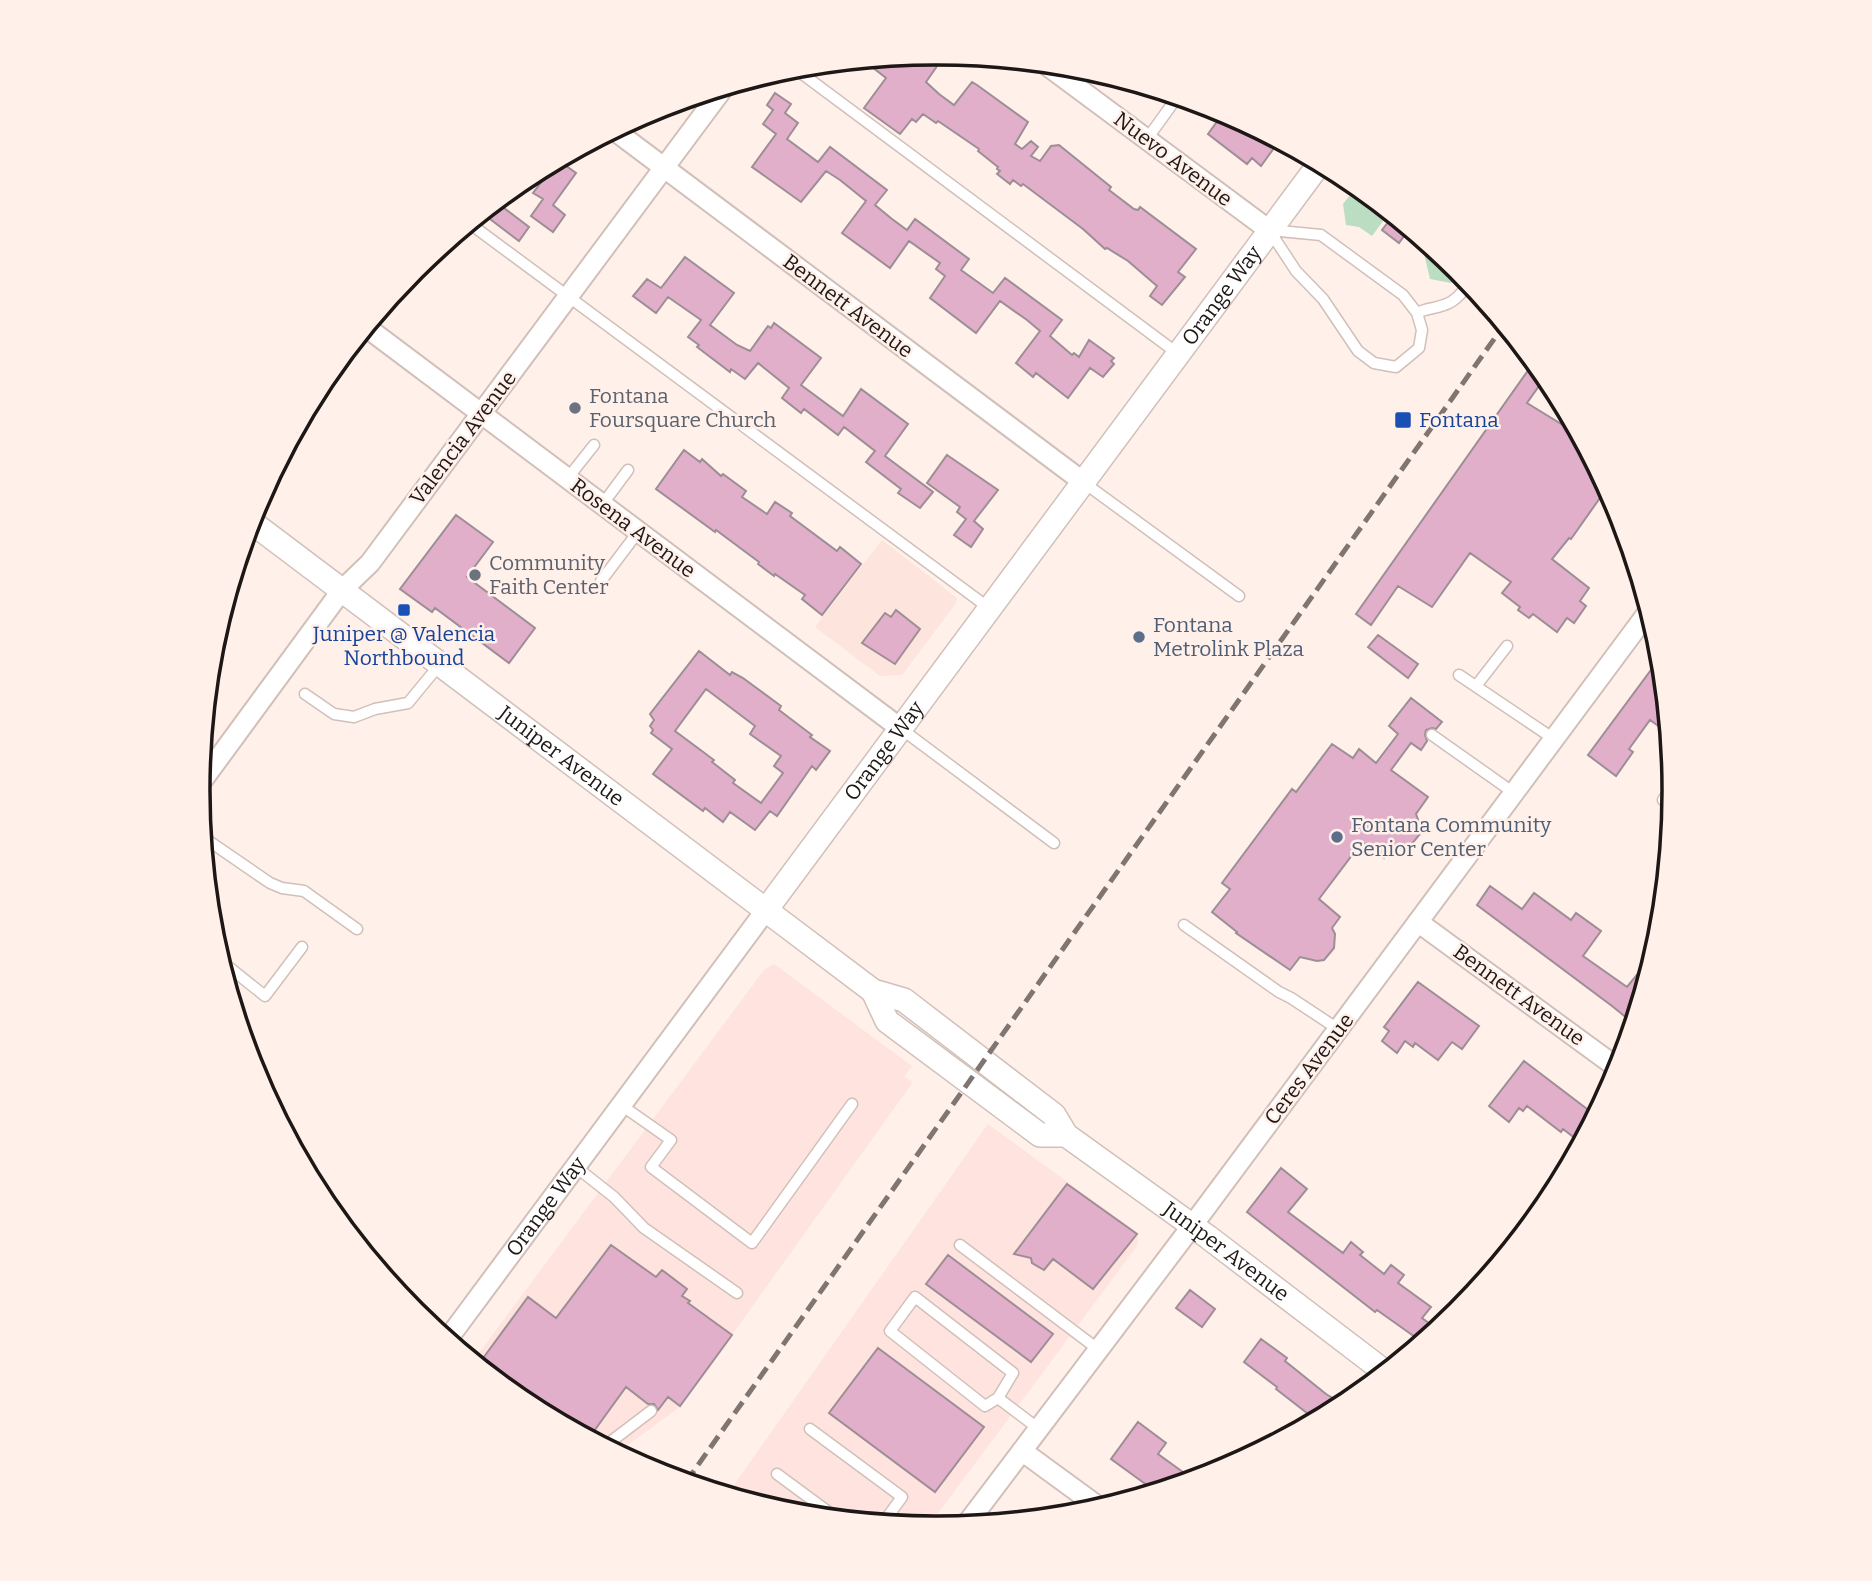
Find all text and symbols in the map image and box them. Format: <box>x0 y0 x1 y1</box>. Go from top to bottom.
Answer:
street label: Nuevo Avenue <box>1109 106 1237 212</box>
street label: Orange Way <box>1176 240 1268 351</box>
street label: Bennett Avenue <box>778 249 918 363</box>
street label: Valencia Avenue <box>404 366 522 510</box>
place label: Fontana Foursquare Church <box>589 383 776 433</box>
marker: Fontana Foursquare Church <box>567 400 583 416</box>
place label: Fontana <box>1419 407 1499 433</box>
marker: Fontana <box>1393 410 1413 430</box>
street label: Rosena Avenue <box>565 473 701 583</box>
place label: Community Faith Center <box>489 550 608 600</box>
marker: Community Faith Center <box>467 567 483 583</box>
marker: Juniper @ Valencia Northbound <box>396 602 412 618</box>
place label: Fontana Metrolink Plaza <box>1153 612 1305 662</box>
place label: Juniper @ Valencia Northbound <box>312 621 496 671</box>
marker: Fontana Metrolink Plaza <box>1131 629 1147 645</box>
street label: Orange Way <box>838 695 930 806</box>
street label: Juniper Avenue <box>493 700 629 812</box>
place label: Fontana Community Senior Center <box>1351 812 1552 862</box>
marker: Fontana Community Senior Center <box>1329 829 1345 845</box>
street label: Bennett Avenue <box>1448 939 1590 1051</box>
street label: Ceres Avenue <box>1259 1008 1359 1130</box>
street label: Orange Way <box>500 1151 592 1262</box>
street label: Juniper Avenue <box>1157 1195 1294 1307</box>

